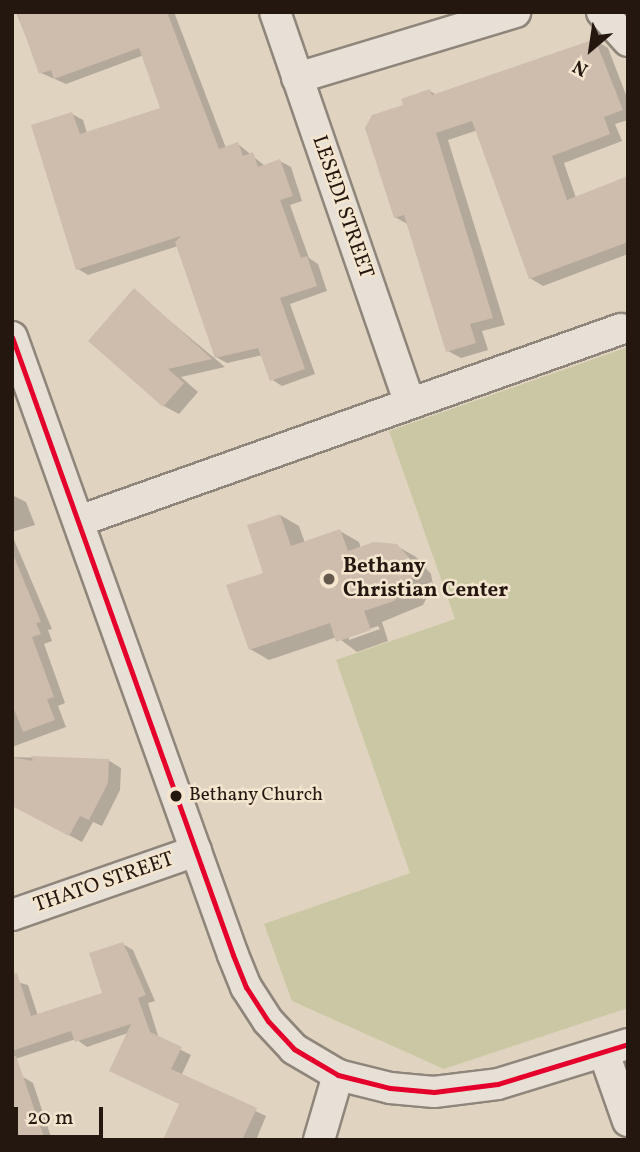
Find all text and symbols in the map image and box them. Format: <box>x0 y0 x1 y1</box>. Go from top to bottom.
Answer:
north arrow <box>556 14 626 84</box>
text: N <box>568 53 593 82</box>
street label: LESEDI STREET <box>306 132 378 282</box>
place label: Bethany Christian Center <box>343 554 508 604</box>
marker: Bethany Christian Center <box>321 571 337 587</box>
place label: Bethany Church <box>189 785 324 807</box>
marker: Bethany Church <box>169 789 183 803</box>
street label: THATO STREET <box>31 847 177 919</box>
scale bar <box>18 1092 107 1136</box>
text: 20 m <box>27 1104 73 1133</box>

